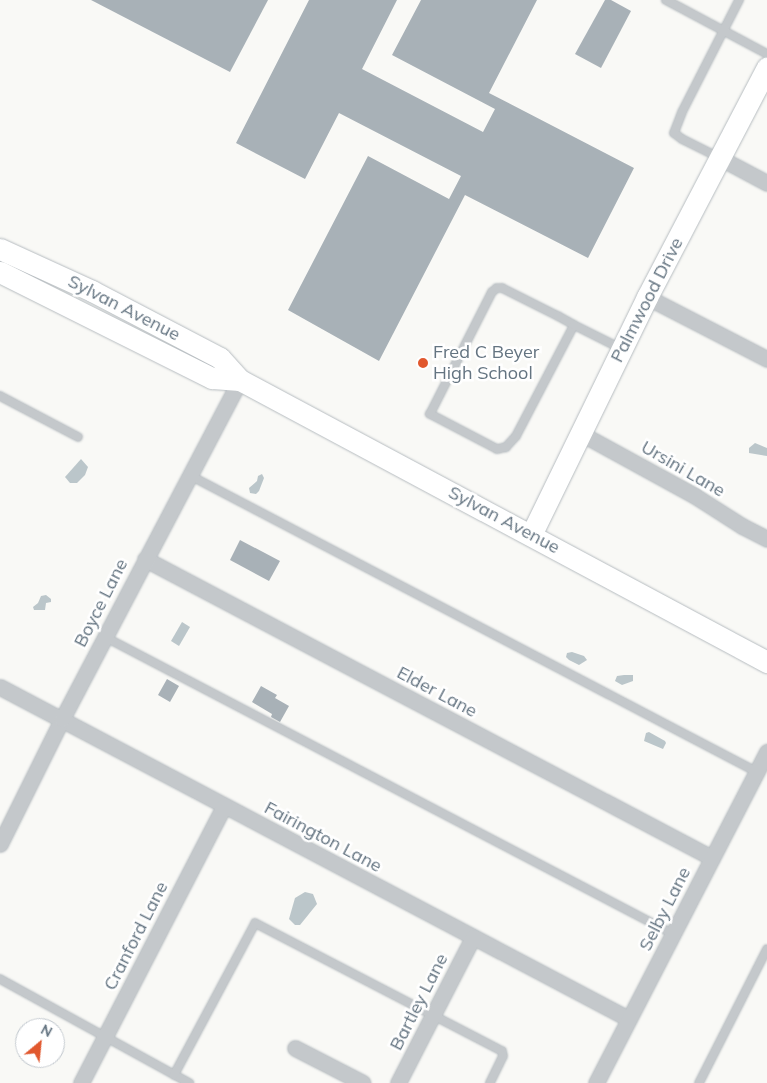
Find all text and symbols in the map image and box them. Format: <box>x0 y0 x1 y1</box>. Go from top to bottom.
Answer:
street label: Palmwood Drive <box>606 234 688 366</box>
street label: Sylvan Avenue <box>64 270 184 346</box>
place label: Fred C Beyer High School <box>433 342 539 384</box>
marker: Fred C Beyer High School <box>417 357 429 369</box>
street label: Ursini Lane <box>637 436 729 502</box>
street label: Sylvan Avenue <box>445 482 563 558</box>
street label: Boyce Lane <box>70 555 132 651</box>
street label: Elder Lane <box>393 662 481 722</box>
street label: Fairington Lane <box>261 797 385 877</box>
street label: Selby Lane <box>635 863 695 955</box>
street label: Cranford Lane <box>99 878 173 994</box>
street label: Bartley Lane <box>385 950 453 1054</box>
north arrow <box>15 1018 65 1068</box>
text: N <box>38 1020 55 1041</box>

